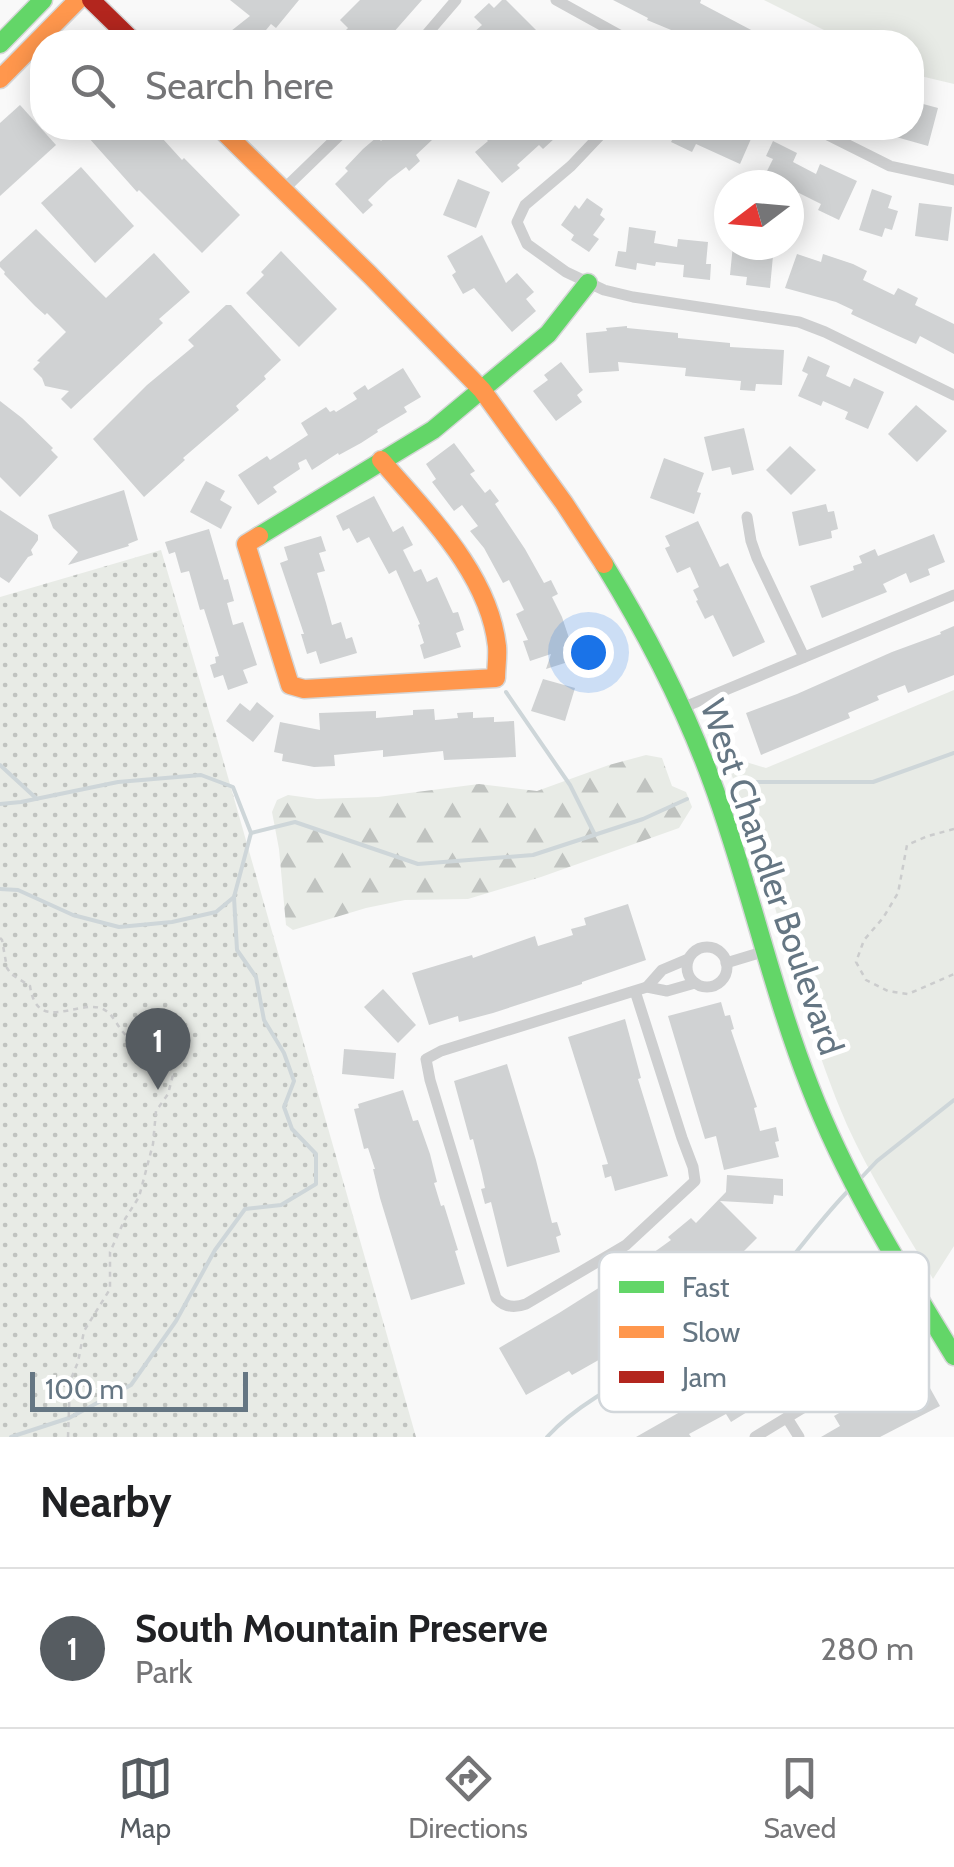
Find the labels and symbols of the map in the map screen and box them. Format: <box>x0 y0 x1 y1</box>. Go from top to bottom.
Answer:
north arrow <box>714 170 804 260</box>
your location <box>563 627 614 678</box>
street label: West Chandler Boulevard <box>691 693 854 1060</box>
pin: 1 <box>126 1008 190 1090</box>
legend <box>599 1252 929 1412</box>
text: Fast <box>682 1270 730 1304</box>
text: Slow <box>682 1315 740 1349</box>
text: Jam <box>681 1360 727 1394</box>
scale bar <box>30 1367 248 1412</box>

